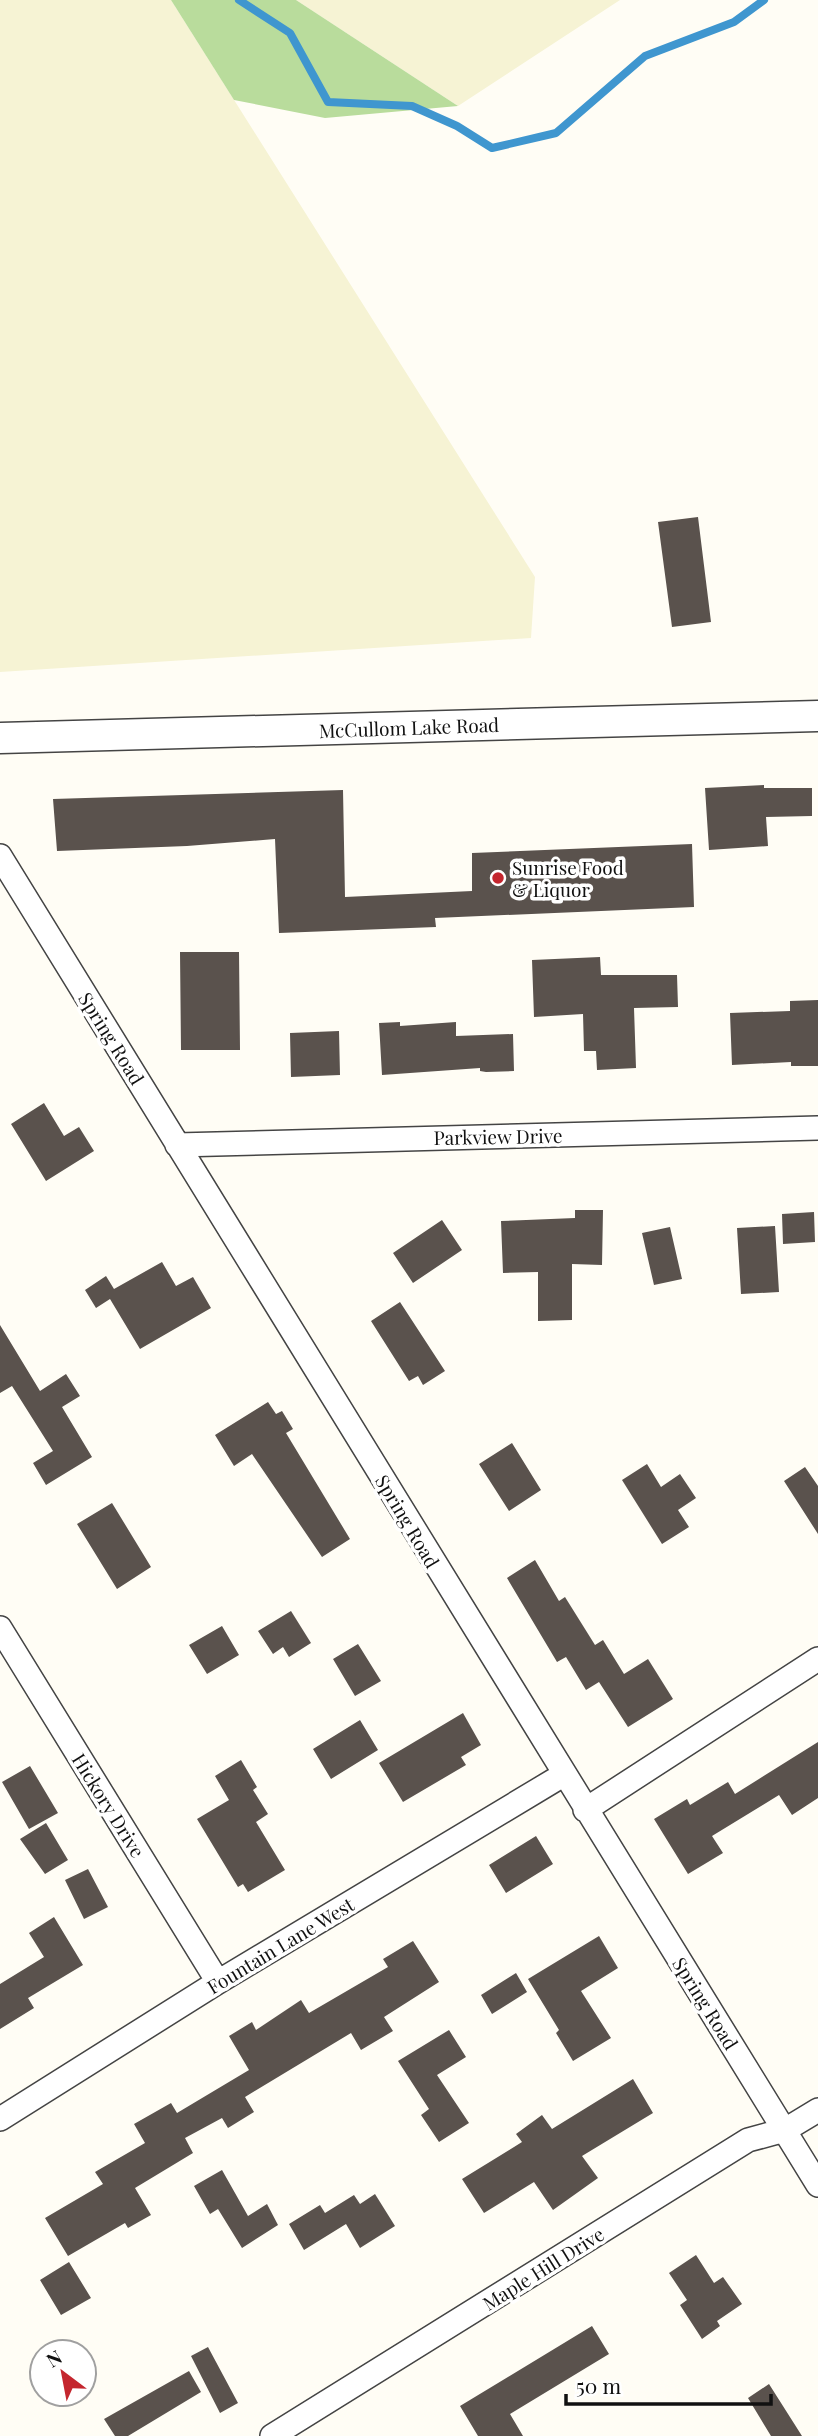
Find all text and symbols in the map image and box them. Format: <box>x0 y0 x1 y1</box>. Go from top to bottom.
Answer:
street label: McCullom Lake Road <box>318 711 500 743</box>
place label: Sunrise Food & Liquor <box>512 854 624 902</box>
marker: Sunrise Food & Liquor <box>490 870 506 886</box>
street label: Spring Road <box>73 987 151 1089</box>
street label: Parkview Drive <box>433 1122 563 1150</box>
street label: Spring Road <box>370 1470 446 1572</box>
street label: Hickory Drive <box>67 1748 151 1862</box>
street label: Fountain Lane West <box>202 1891 359 1999</box>
street label: Spring Road <box>667 1952 745 2054</box>
street label: Maple Hill Drive <box>477 2220 609 2316</box>
north arrow <box>28 2338 98 2408</box>
text: N <box>41 2343 66 2372</box>
scale bar <box>566 2362 771 2406</box>
text: 50 m <box>576 2371 622 2399</box>

